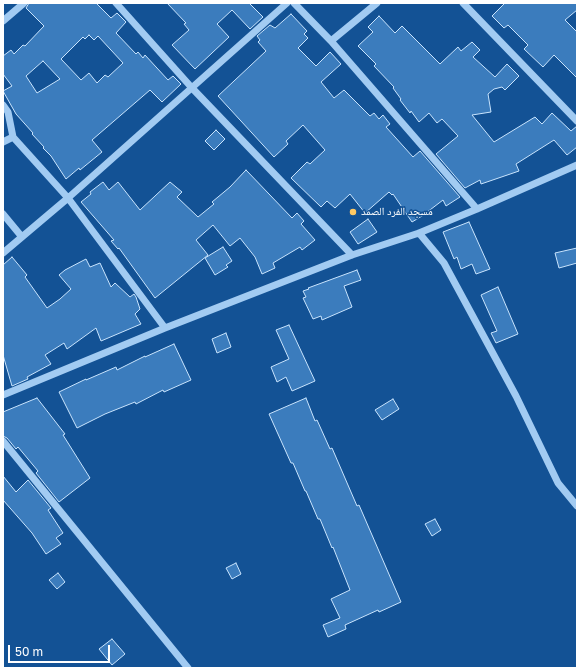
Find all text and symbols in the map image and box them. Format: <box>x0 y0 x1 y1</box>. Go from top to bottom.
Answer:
place label: مسجد الفرد الصمد <box>361 205 433 219</box>
marker: مسجد الفرد الصمد <box>348 207 358 217</box>
scale bar <box>10 637 112 663</box>
text: 50 m <box>15 644 43 659</box>

